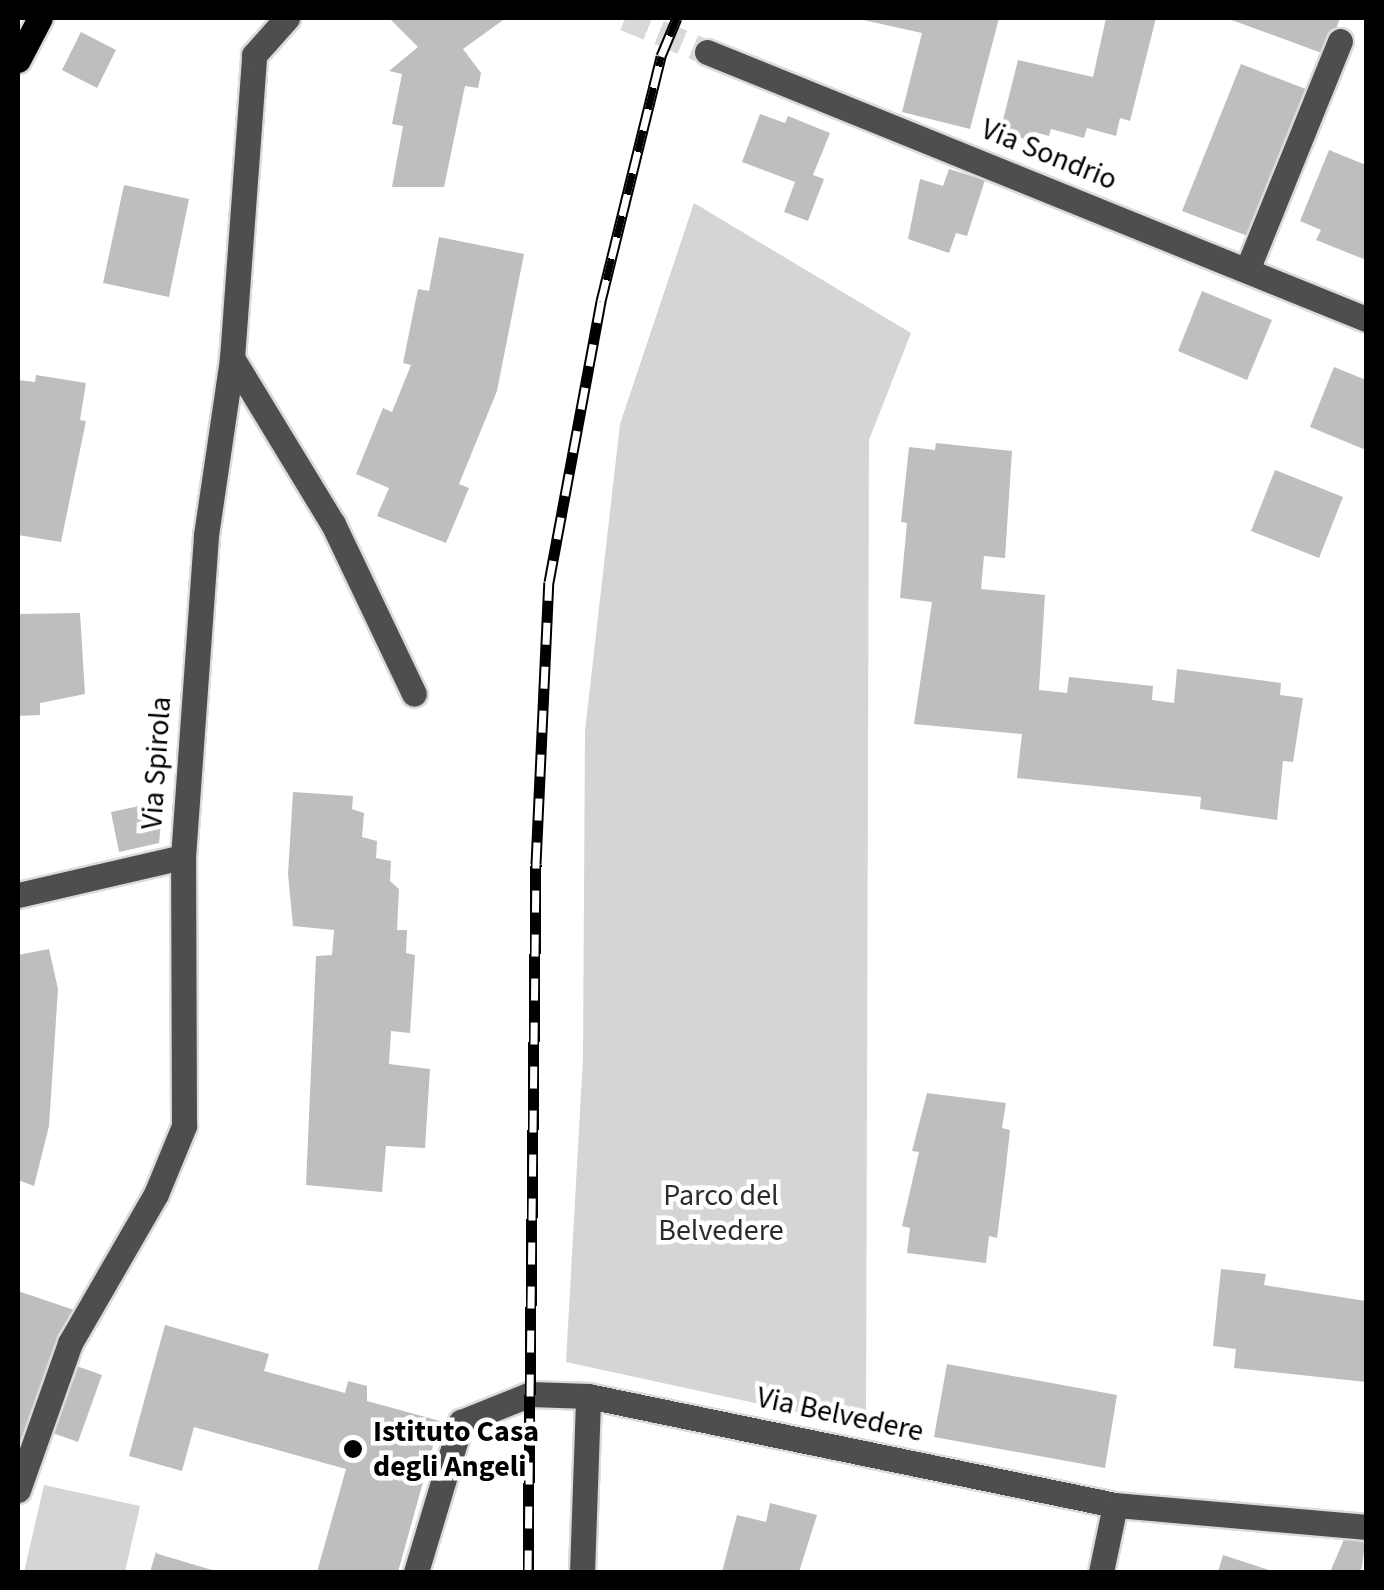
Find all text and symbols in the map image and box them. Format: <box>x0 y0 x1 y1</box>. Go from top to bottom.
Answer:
street label: Via Sondrio <box>976 111 1122 199</box>
street label: Via Spirola <box>134 695 180 831</box>
park label: Parco del Belvedere <box>658 1178 784 1248</box>
street label: Via Belvedere <box>753 1380 927 1450</box>
place label: Istituto Casa degli Angeli <box>373 1414 539 1484</box>
marker: Istituto Casa degli Angeli <box>342 1438 364 1460</box>

